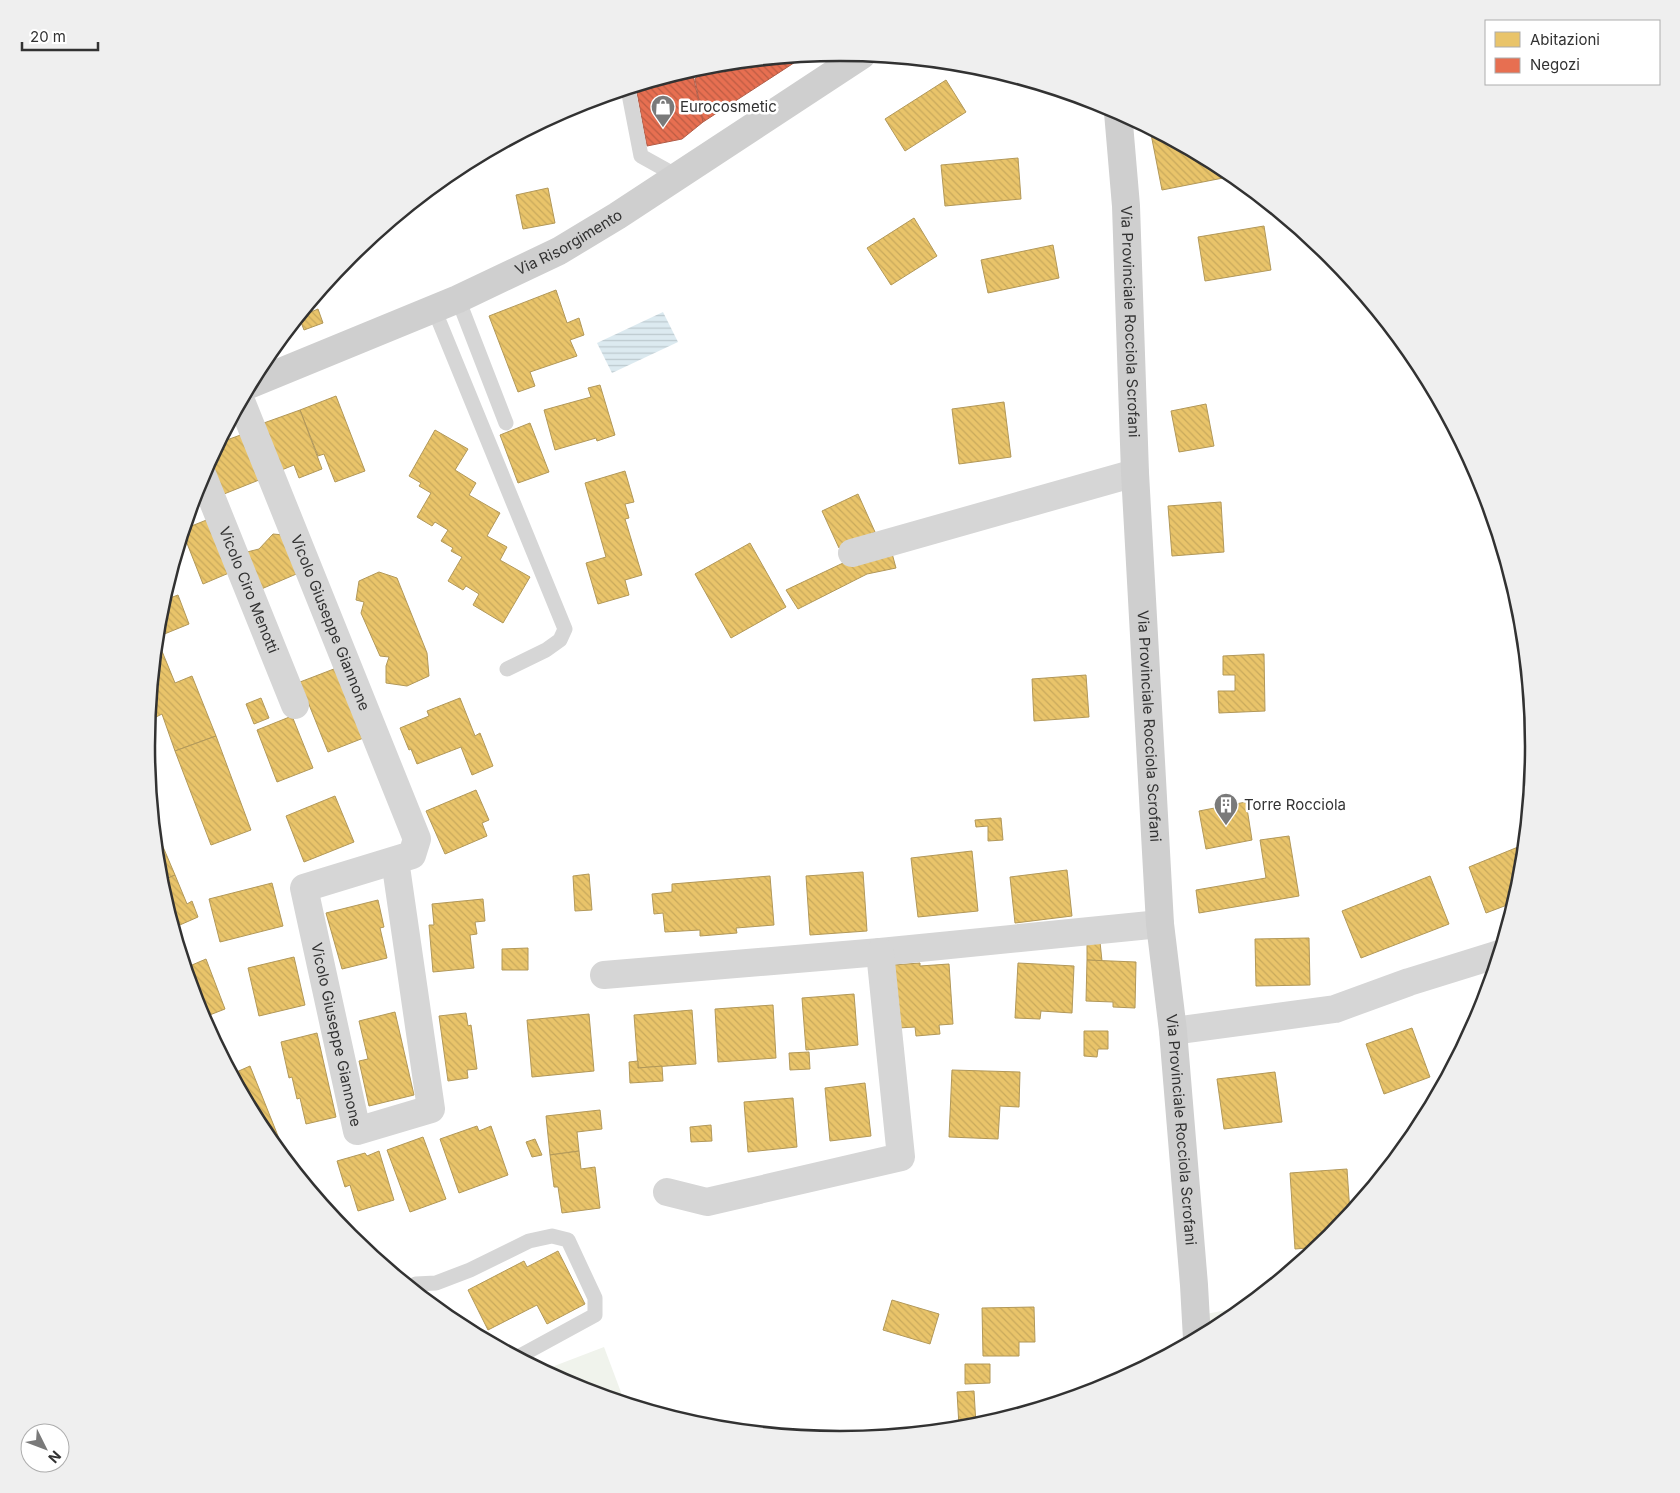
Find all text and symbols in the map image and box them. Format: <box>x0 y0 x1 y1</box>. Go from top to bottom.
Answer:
scale bar <box>22 20 99 52</box>
legend <box>1485 20 1660 85</box>
text: 20 m <box>30 27 66 46</box>
text: Abitazioni <box>1530 30 1600 49</box>
text: Negozi <box>1530 55 1580 74</box>
shop icon: Eurocosmetic <box>650 94 676 128</box>
place label: Eurocosmetic <box>680 97 777 116</box>
street label: Via Risorgimento <box>512 205 625 279</box>
street label: Via Provinciale Rocciola Scrofani <box>1117 205 1144 438</box>
street label: Vicolo Ciro Menotti <box>215 524 283 656</box>
street label: Vicolo Giuseppe Giannone <box>287 532 374 713</box>
street label: Via Provinciale Rocciola Scrofani <box>1134 610 1165 842</box>
building icon: Torre Rocciola <box>1213 792 1239 826</box>
place label: Torre Rocciola <box>1244 795 1346 814</box>
street label: Vicolo Giuseppe Giannone <box>307 941 366 1128</box>
street label: Via Provinciale Rocciola Scrofani <box>1162 1013 1201 1246</box>
north arrow <box>20 1423 70 1473</box>
text: N <box>45 1447 65 1467</box>

